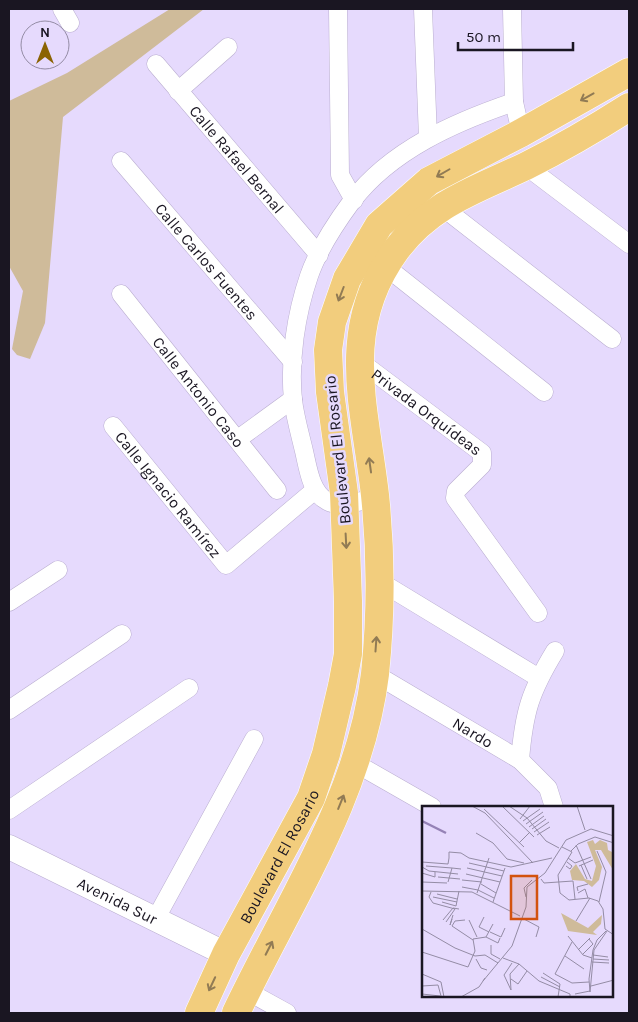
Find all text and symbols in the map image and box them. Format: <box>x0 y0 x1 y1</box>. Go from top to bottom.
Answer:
north arrow <box>20 20 70 70</box>
scale bar <box>458 20 573 52</box>
text: N <box>40 24 50 41</box>
text: 50 m <box>466 28 501 46</box>
one-way arrow <box>580 92 595 102</box>
street label: Calle Rafael Bernal <box>185 102 288 217</box>
one-way arrow <box>437 168 451 178</box>
street label: Calle Carlos Fuentes <box>151 199 262 324</box>
one-way arrow <box>336 286 345 301</box>
street label: Calle Antonio Caso <box>149 333 248 451</box>
street label: Privada Orquídeas <box>367 364 486 460</box>
street label: Boulevard El Rosario <box>320 375 355 525</box>
street label: Calle Ignacio Ramírez <box>111 428 225 562</box>
one-way arrow <box>365 457 375 473</box>
one-way arrow <box>341 533 350 549</box>
one-way arrow <box>372 636 381 652</box>
street label: Nardo <box>449 713 496 752</box>
street label: Boulevard El Rosario <box>236 787 323 927</box>
one-way arrow <box>337 795 346 810</box>
inset map <box>422 806 613 997</box>
street label: Avenida Sur <box>74 873 161 929</box>
one-way arrow <box>264 940 274 955</box>
one-way arrow <box>207 976 217 991</box>

